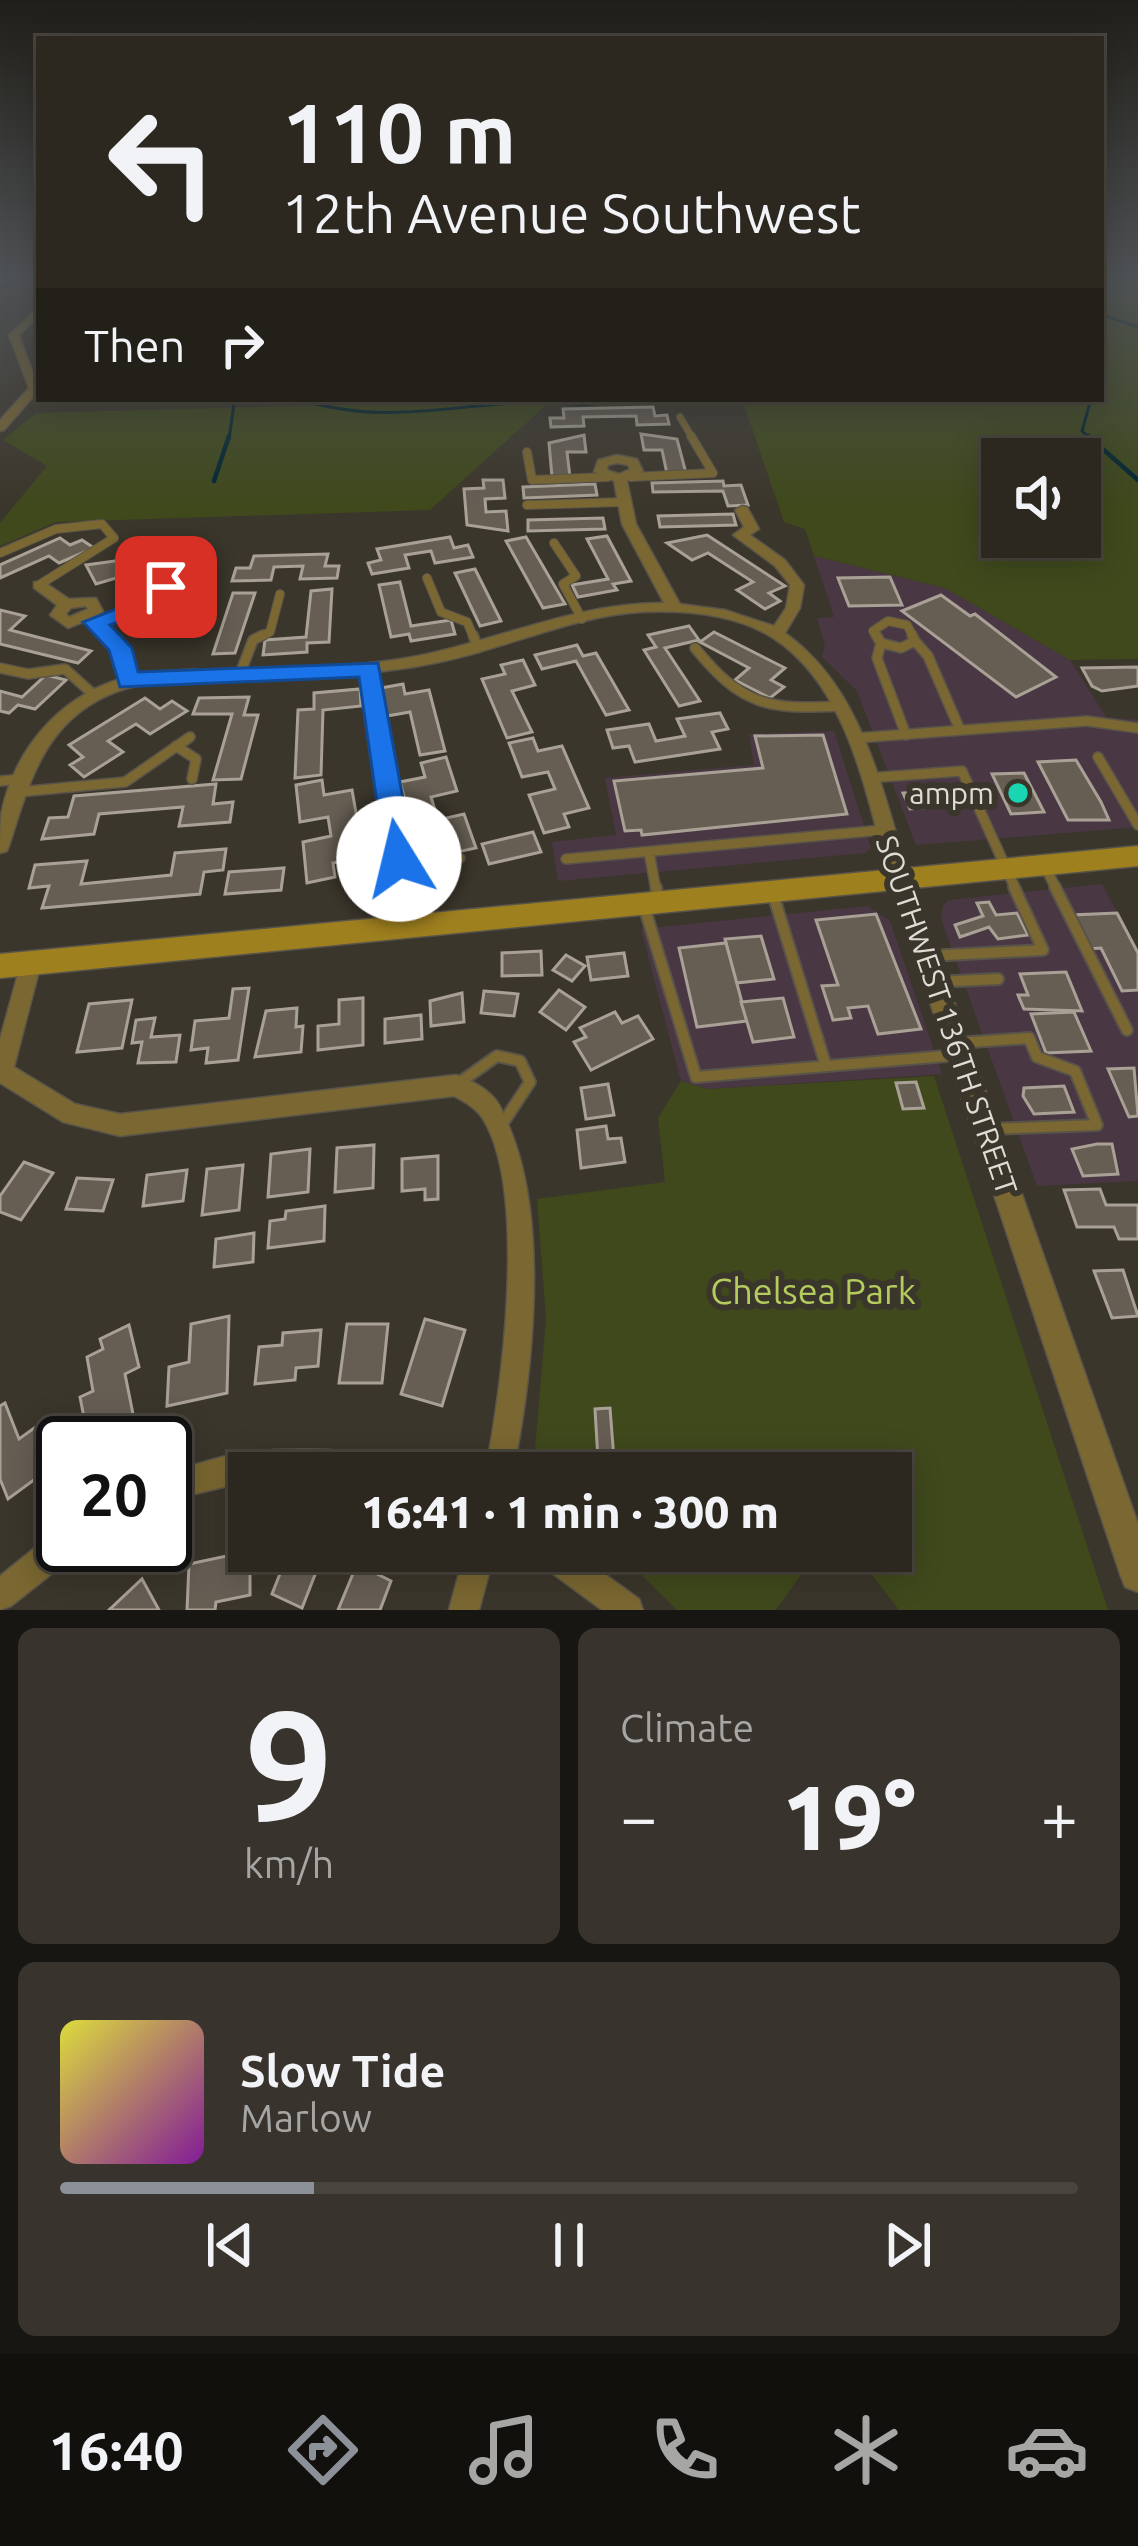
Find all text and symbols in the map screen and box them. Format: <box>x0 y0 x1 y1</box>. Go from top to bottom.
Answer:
icon: left <box>84 84 240 240</box>
text: 110 m <box>282 85 516 179</box>
text: 12th Avenue Southwest <box>282 183 861 243</box>
icon: right <box>209 312 275 378</box>
text: Then <box>84 320 185 371</box>
map controls <box>981 438 1101 558</box>
button: sound <box>981 438 1101 558</box>
pin <box>115 536 217 638</box>
icon: arrive <box>133 554 199 620</box>
place label: ampm <box>909 776 994 810</box>
marker: ampm <box>1005 780 1031 806</box>
position arrow <box>336 796 462 922</box>
street label: SOUTHWEST 136TH STREET <box>869 831 1025 1199</box>
park label: Chelsea Park <box>710 1270 916 1311</box>
speed limit sign: 20 <box>36 1416 192 1572</box>
text: 16:41 · 1 min · 300 m <box>361 1486 779 1537</box>
text: 9 <box>245 1677 333 1851</box>
text: Climate <box>620 1706 754 1749</box>
text: 19° <box>782 1766 916 1867</box>
text: − <box>620 1779 657 1853</box>
text: + <box>1041 1779 1078 1853</box>
text: km/h <box>244 1842 334 1885</box>
text: Slow Tide <box>240 2045 445 2096</box>
text: Marlow <box>240 2096 372 2139</box>
icon: previous <box>197 2212 263 2278</box>
icon: pause <box>536 2212 602 2278</box>
icon: next <box>875 2212 941 2278</box>
icon: directions <box>281 2408 365 2492</box>
icon: music <box>462 2408 546 2492</box>
icon: phone <box>643 2408 727 2492</box>
icon: climate <box>824 2408 908 2492</box>
icon: car <box>1005 2408 1089 2492</box>
text: 16:40 <box>49 2420 184 2480</box>

